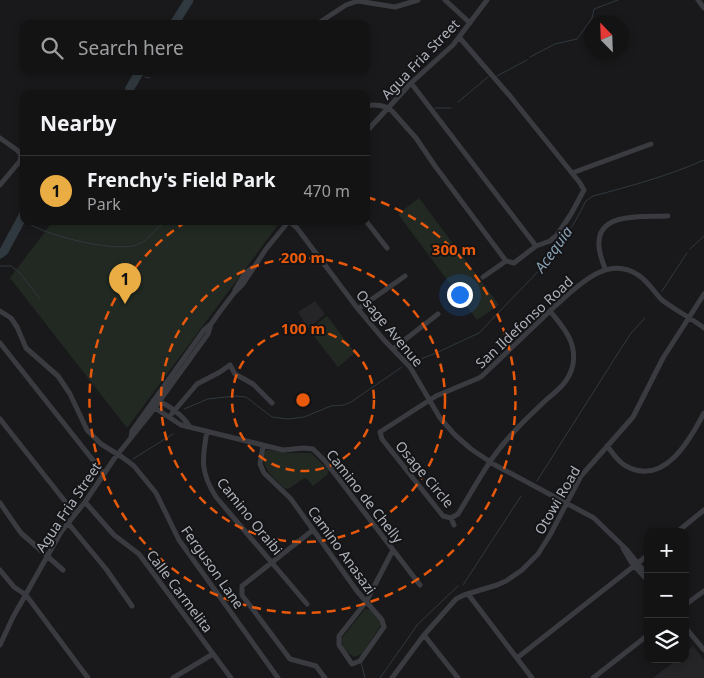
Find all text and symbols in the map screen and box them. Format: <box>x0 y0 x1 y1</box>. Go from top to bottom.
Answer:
street label: Agua Fria Street <box>377 15 463 103</box>
north arrow <box>584 15 629 60</box>
search box <box>20 20 370 75</box>
icon: search <box>38 34 66 62</box>
text: Search here <box>78 35 184 61</box>
text: Nearby <box>40 109 116 137</box>
text: Frenchy's Field Park <box>87 167 275 193</box>
text: 1 <box>51 180 61 202</box>
text: 470 m <box>303 180 350 202</box>
text: Park <box>87 193 121 215</box>
water label: Acequia <box>529 222 577 277</box>
text: 300 m <box>432 239 476 259</box>
text: 200 m <box>281 247 325 267</box>
pin: 1 <box>109 263 141 304</box>
street label: San Ildefonso Road <box>471 272 577 372</box>
your location <box>447 282 473 308</box>
street label: Osage Avenue <box>352 286 428 370</box>
text: 100 m <box>281 318 325 338</box>
centre of rings <box>294 391 312 409</box>
street label: Osage Circle <box>391 437 459 512</box>
street label: Camino de Chelly <box>322 445 408 547</box>
street label: Agua Fria Street <box>31 458 105 556</box>
street label: Otowi Road <box>530 462 584 538</box>
street label: Camino Oraibi <box>213 473 287 559</box>
street label: Camino Anasazi <box>304 502 380 598</box>
street label: Ferguson Lane <box>177 522 249 612</box>
map controls <box>644 528 689 663</box>
button: + <box>644 528 689 573</box>
street label: Calle Carmelita <box>143 546 217 636</box>
button: − <box>644 573 689 618</box>
button: layers <box>644 618 689 663</box>

